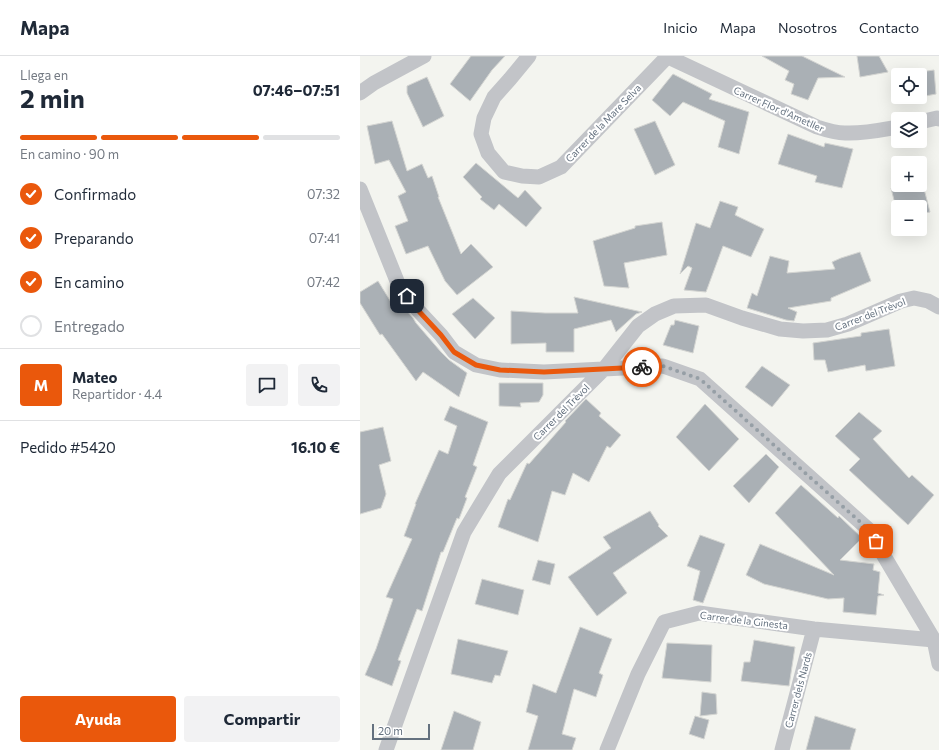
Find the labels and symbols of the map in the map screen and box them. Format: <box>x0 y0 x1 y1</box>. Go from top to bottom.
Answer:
street label: Carrer de la Mare Selva <box>563 82 643 164</box>
street label: Carrer Flor d'Ametller <box>732 84 826 134</box>
pin <box>390 279 424 313</box>
street label: Carrer del Trèvol <box>833 295 907 333</box>
courier <box>622 347 662 387</box>
street label: Carrer del Trèvol <box>530 381 592 443</box>
pin <box>859 524 893 558</box>
street label: Carrer de la Ginesta <box>699 609 789 631</box>
street label: Carrer dels Nards <box>782 650 814 729</box>
scale bar <box>372 722 430 741</box>

